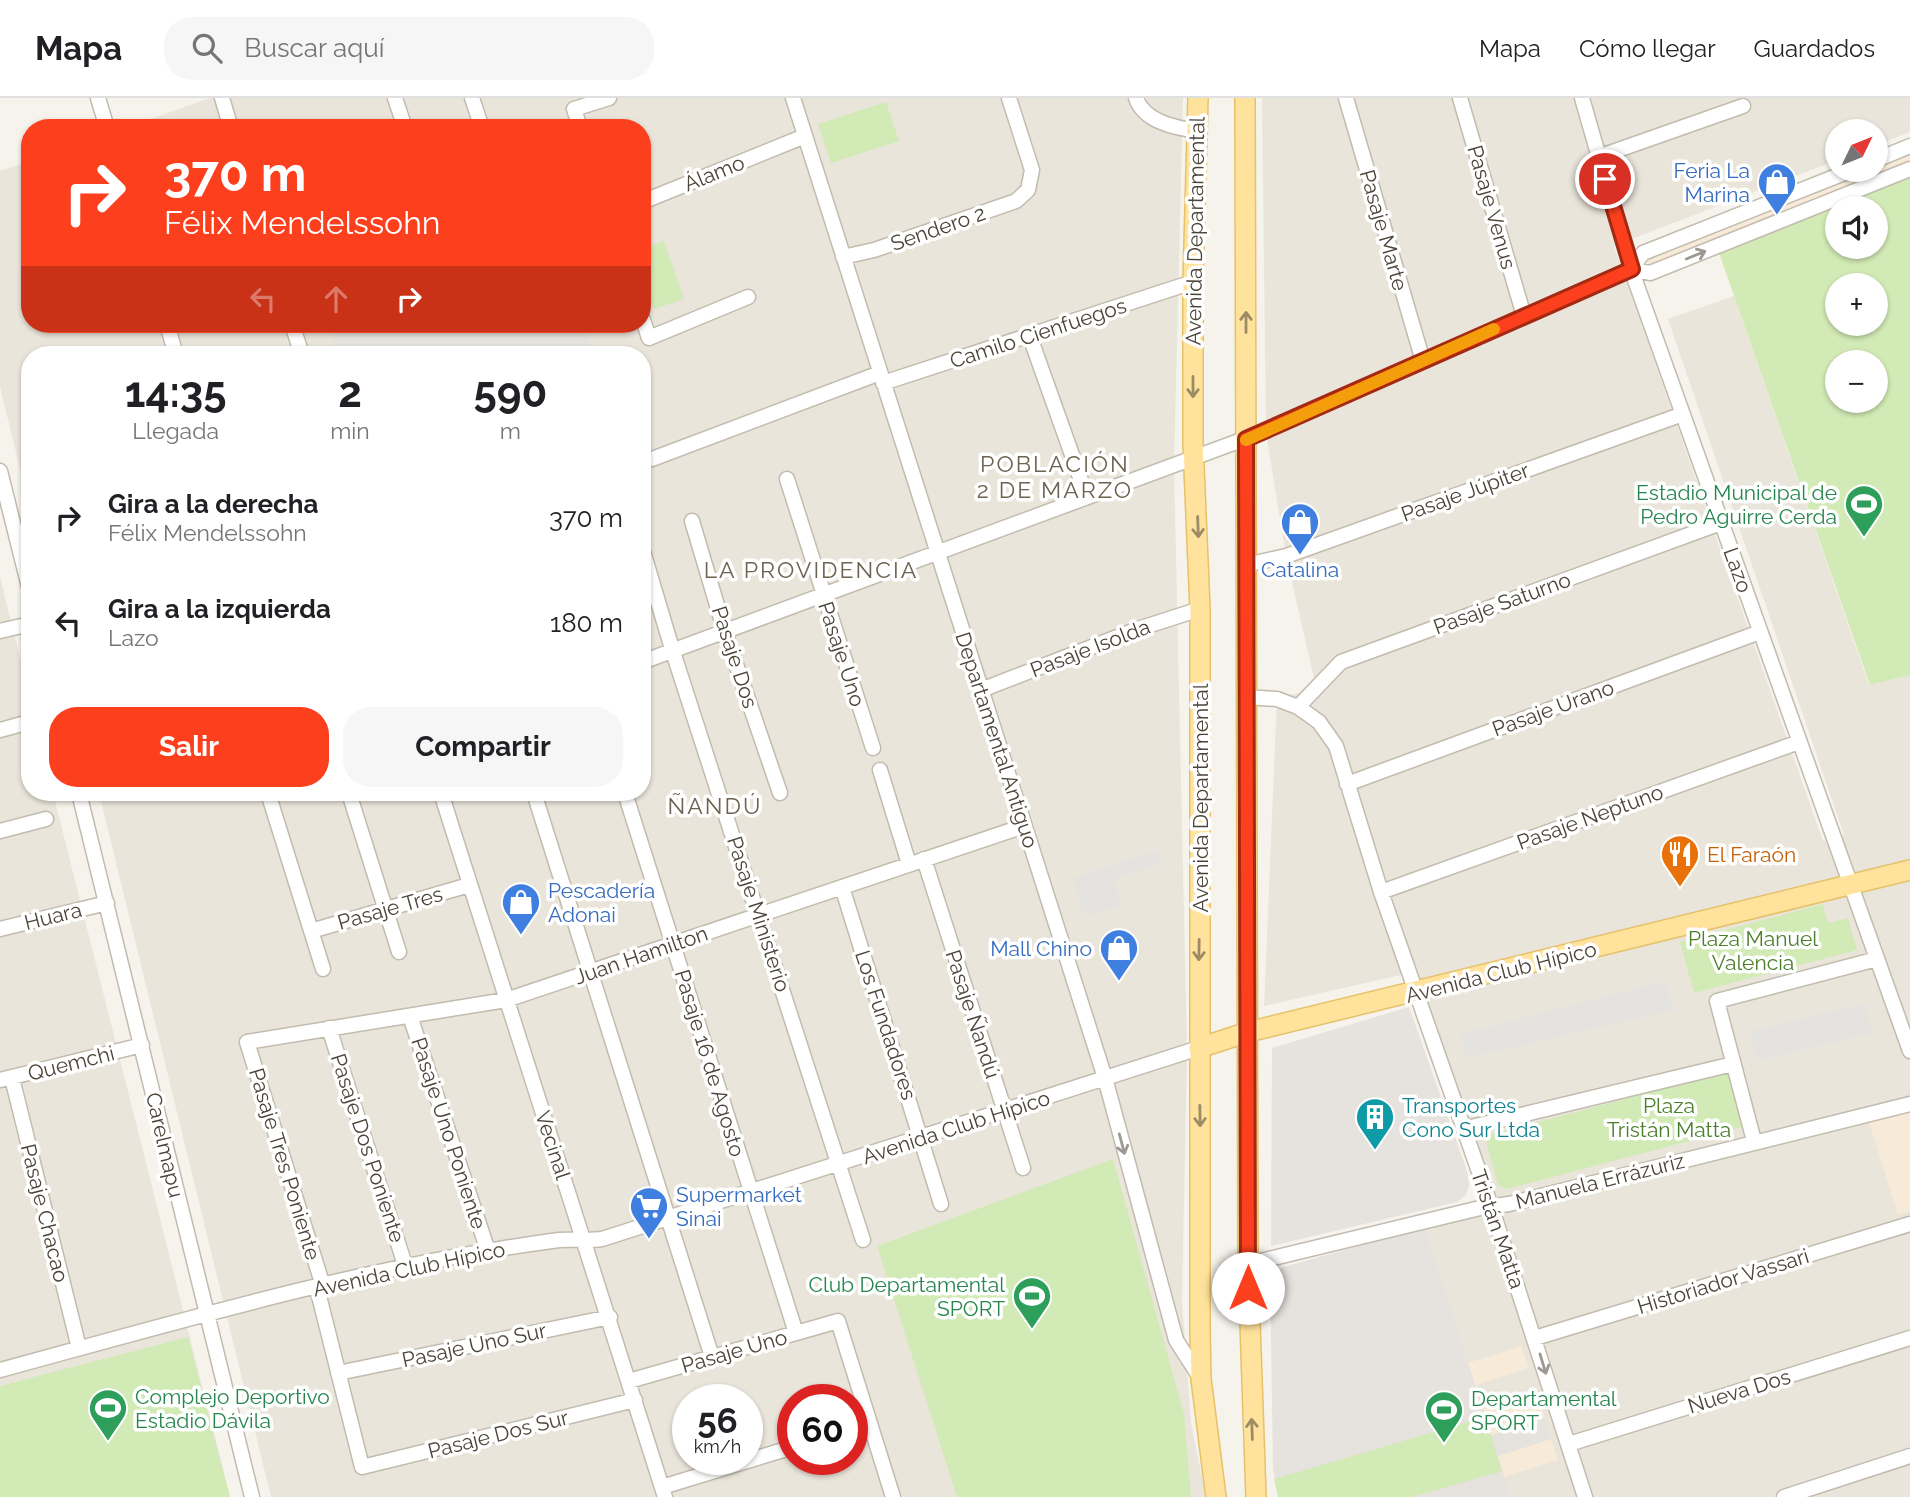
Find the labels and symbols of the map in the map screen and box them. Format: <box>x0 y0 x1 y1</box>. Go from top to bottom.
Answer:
street label: Avenida Departamental <box>1181 116 1210 346</box>
north arrow <box>1825 119 1888 182</box>
street label: Pasaje Venus <box>1462 142 1522 272</box>
pin <box>1575 149 1635 209</box>
street label: Álamo <box>680 150 748 196</box>
place label: Feria La Marina <box>1674 158 1750 207</box>
shop icon: Feria La Marina <box>1756 161 1798 216</box>
street label: Pasaje Marte <box>1355 167 1413 293</box>
street label: Sendero 2 <box>887 200 989 256</box>
one-way arrow <box>1684 247 1706 260</box>
street label: Camilo Cienfuegos <box>947 293 1129 373</box>
one-way arrow <box>1239 311 1253 334</box>
one-way arrow <box>1186 375 1200 398</box>
district label: POBLACIÓN 2 DE MARZO <box>977 450 1133 503</box>
street label: Pasaje Júpiter <box>1398 457 1533 527</box>
place label: Estadio Municipal de Pedro Aguirre Cerda <box>1636 480 1837 529</box>
sports icon: Estadio Municipal de Pedro Aguirre Cerda <box>1843 483 1885 538</box>
shop icon: Catalina <box>1279 501 1321 556</box>
one-way arrow <box>1192 515 1205 538</box>
street label: Lazo <box>1718 544 1758 596</box>
district label: LA PROVIDENCIA <box>704 556 918 583</box>
place label: Catalina <box>1261 557 1339 582</box>
street label: Pasaje Saturno <box>1430 567 1574 639</box>
street label: Pasaje Uno <box>813 598 871 710</box>
street label: Pasaje Dos <box>707 603 763 711</box>
street label: Pasaje Isolda <box>1027 614 1153 682</box>
street label: Departamental Antiguo <box>950 629 1044 851</box>
street label: Pasaje Urano <box>1489 674 1617 742</box>
street label: Avenida Departamental <box>1188 683 1213 912</box>
street label: Pasaje Neptuno <box>1513 779 1667 855</box>
district label: ÑANDÚ <box>668 792 762 819</box>
street label: Pasaje Ministerio <box>722 833 796 995</box>
restaurant icon: El Faraón <box>1659 833 1701 888</box>
place label: El Faraón <box>1707 842 1796 867</box>
place label: Pescadería Adonai <box>548 878 655 927</box>
street label: Pasaje Tres <box>335 881 445 935</box>
shop icon: Pescadería Adonai <box>500 881 542 936</box>
street label: Huara <box>22 897 84 935</box>
street label: Juan Hamilton <box>571 920 711 990</box>
park label: Plaza Manuel Valencia <box>1688 926 1818 975</box>
shop icon: Mall Chino <box>1098 927 1140 982</box>
place label: Mall Chino <box>990 936 1092 961</box>
street label: Avenida Club Hípico <box>1403 936 1599 1008</box>
one-way arrow <box>1192 938 1206 961</box>
street label: Los Fundadores <box>850 947 922 1103</box>
street label: Pasaje Ñandú <box>940 947 1006 1081</box>
street label: Pasaje 16 de Agosto <box>670 966 750 1160</box>
street label: Pasaje Uno Poniente <box>406 1034 492 1232</box>
street label: Quemchi <box>25 1040 117 1086</box>
street label: Pasaje Dos Poniente <box>326 1050 410 1246</box>
street label: Pasaje Tres Poniente <box>244 1065 326 1263</box>
street label: Avenida Club Hípico <box>859 1085 1053 1169</box>
street label: Carelmapu <box>141 1090 189 1200</box>
place label: Transportes Cono Sur Ltda <box>1402 1093 1540 1142</box>
park label: Plaza Tristán Matta <box>1607 1093 1731 1142</box>
building icon: Transportes Cono Sur Ltda <box>1354 1096 1396 1151</box>
one-way arrow <box>1193 1104 1207 1127</box>
street label: Vecinal <box>530 1108 576 1183</box>
one-way arrow <box>1117 1133 1130 1155</box>
street label: Pasaje Chacao <box>16 1141 74 1285</box>
street label: Manuela Errázuriz <box>1513 1148 1687 1214</box>
street label: Tristán Matta <box>1466 1166 1530 1292</box>
place label: Supermarket Sinai <box>676 1182 802 1231</box>
supermarket icon: Supermarket Sinai <box>628 1185 670 1240</box>
street label: Avenida Club Hípico <box>311 1236 507 1302</box>
street label: Historiador Vassari <box>1634 1243 1812 1319</box>
position arrow <box>1211 1251 1285 1325</box>
place label: Club Departamental SPORT <box>809 1272 1005 1321</box>
sports icon: Club Departamental SPORT <box>1011 1275 1053 1330</box>
street label: Pasaje Uno Sur <box>400 1317 549 1372</box>
street label: Pasaje Uno <box>678 1324 790 1378</box>
one-way arrow <box>1538 1353 1551 1375</box>
street label: Nueva Dos <box>1685 1364 1793 1418</box>
place label: Complejo Deportivo Estadio Dávila <box>135 1384 330 1433</box>
speed limit sign: 60 <box>777 1384 868 1475</box>
place label: Departamental SPORT <box>1471 1386 1617 1435</box>
sports icon: Complejo Deportivo Estadio Dávila <box>87 1387 129 1442</box>
sports icon: Departamental SPORT <box>1423 1389 1465 1444</box>
street label: Pasaje Dos Sur <box>425 1404 571 1464</box>
one-way arrow <box>1245 1418 1258 1441</box>

